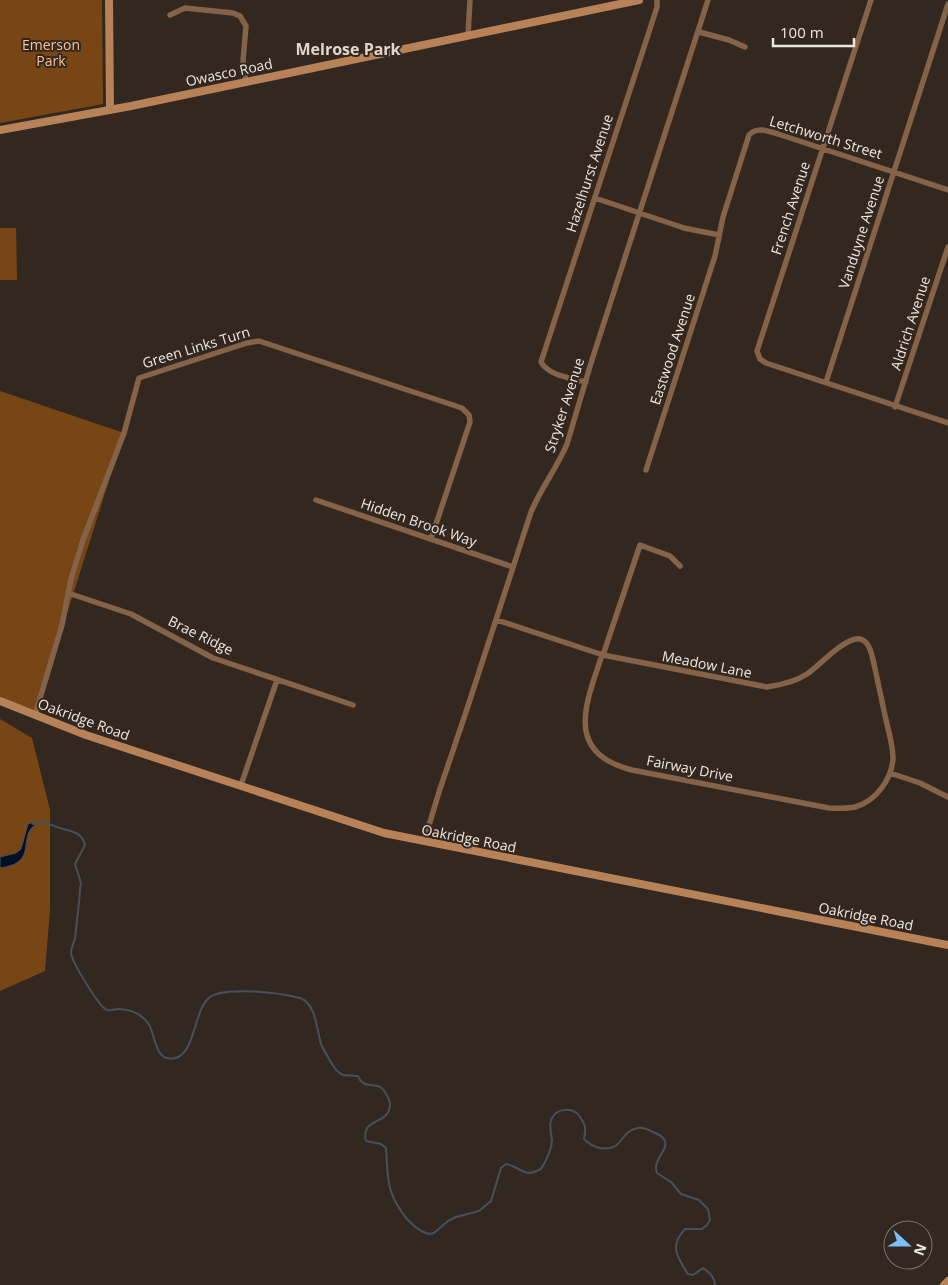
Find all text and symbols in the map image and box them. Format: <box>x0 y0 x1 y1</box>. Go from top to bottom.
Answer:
scale bar <box>773 15 854 47</box>
text: 100 m <box>780 22 824 42</box>
park label: Emerson Park <box>22 35 80 70</box>
district label: Melrose Park <box>295 38 401 60</box>
street label: Owasco Road <box>184 54 274 90</box>
street label: Hazelhurst Avenue <box>561 111 617 234</box>
street label: Letchworth Street <box>767 111 885 163</box>
street label: French Avenue <box>766 159 814 257</box>
street label: Vanduyne Avenue <box>834 173 888 291</box>
street label: Aldrich Avenue <box>886 273 934 372</box>
street label: Eastwood Avenue <box>645 291 699 407</box>
street label: Green Links Turn <box>140 322 252 372</box>
street label: Stryker Avenue <box>540 355 588 455</box>
street label: Hidden Brook Way <box>359 493 480 551</box>
street label: Brae Ridge <box>165 611 237 659</box>
street label: Meadow Lane <box>660 646 754 682</box>
street label: Oakridge Road <box>35 694 133 744</box>
street label: Fairway Drive <box>645 750 735 786</box>
street label: Oakridge Road <box>420 819 518 857</box>
street label: Oakridge Road <box>817 897 915 935</box>
north arrow <box>883 1220 933 1270</box>
text: N <box>910 1241 932 1259</box>

